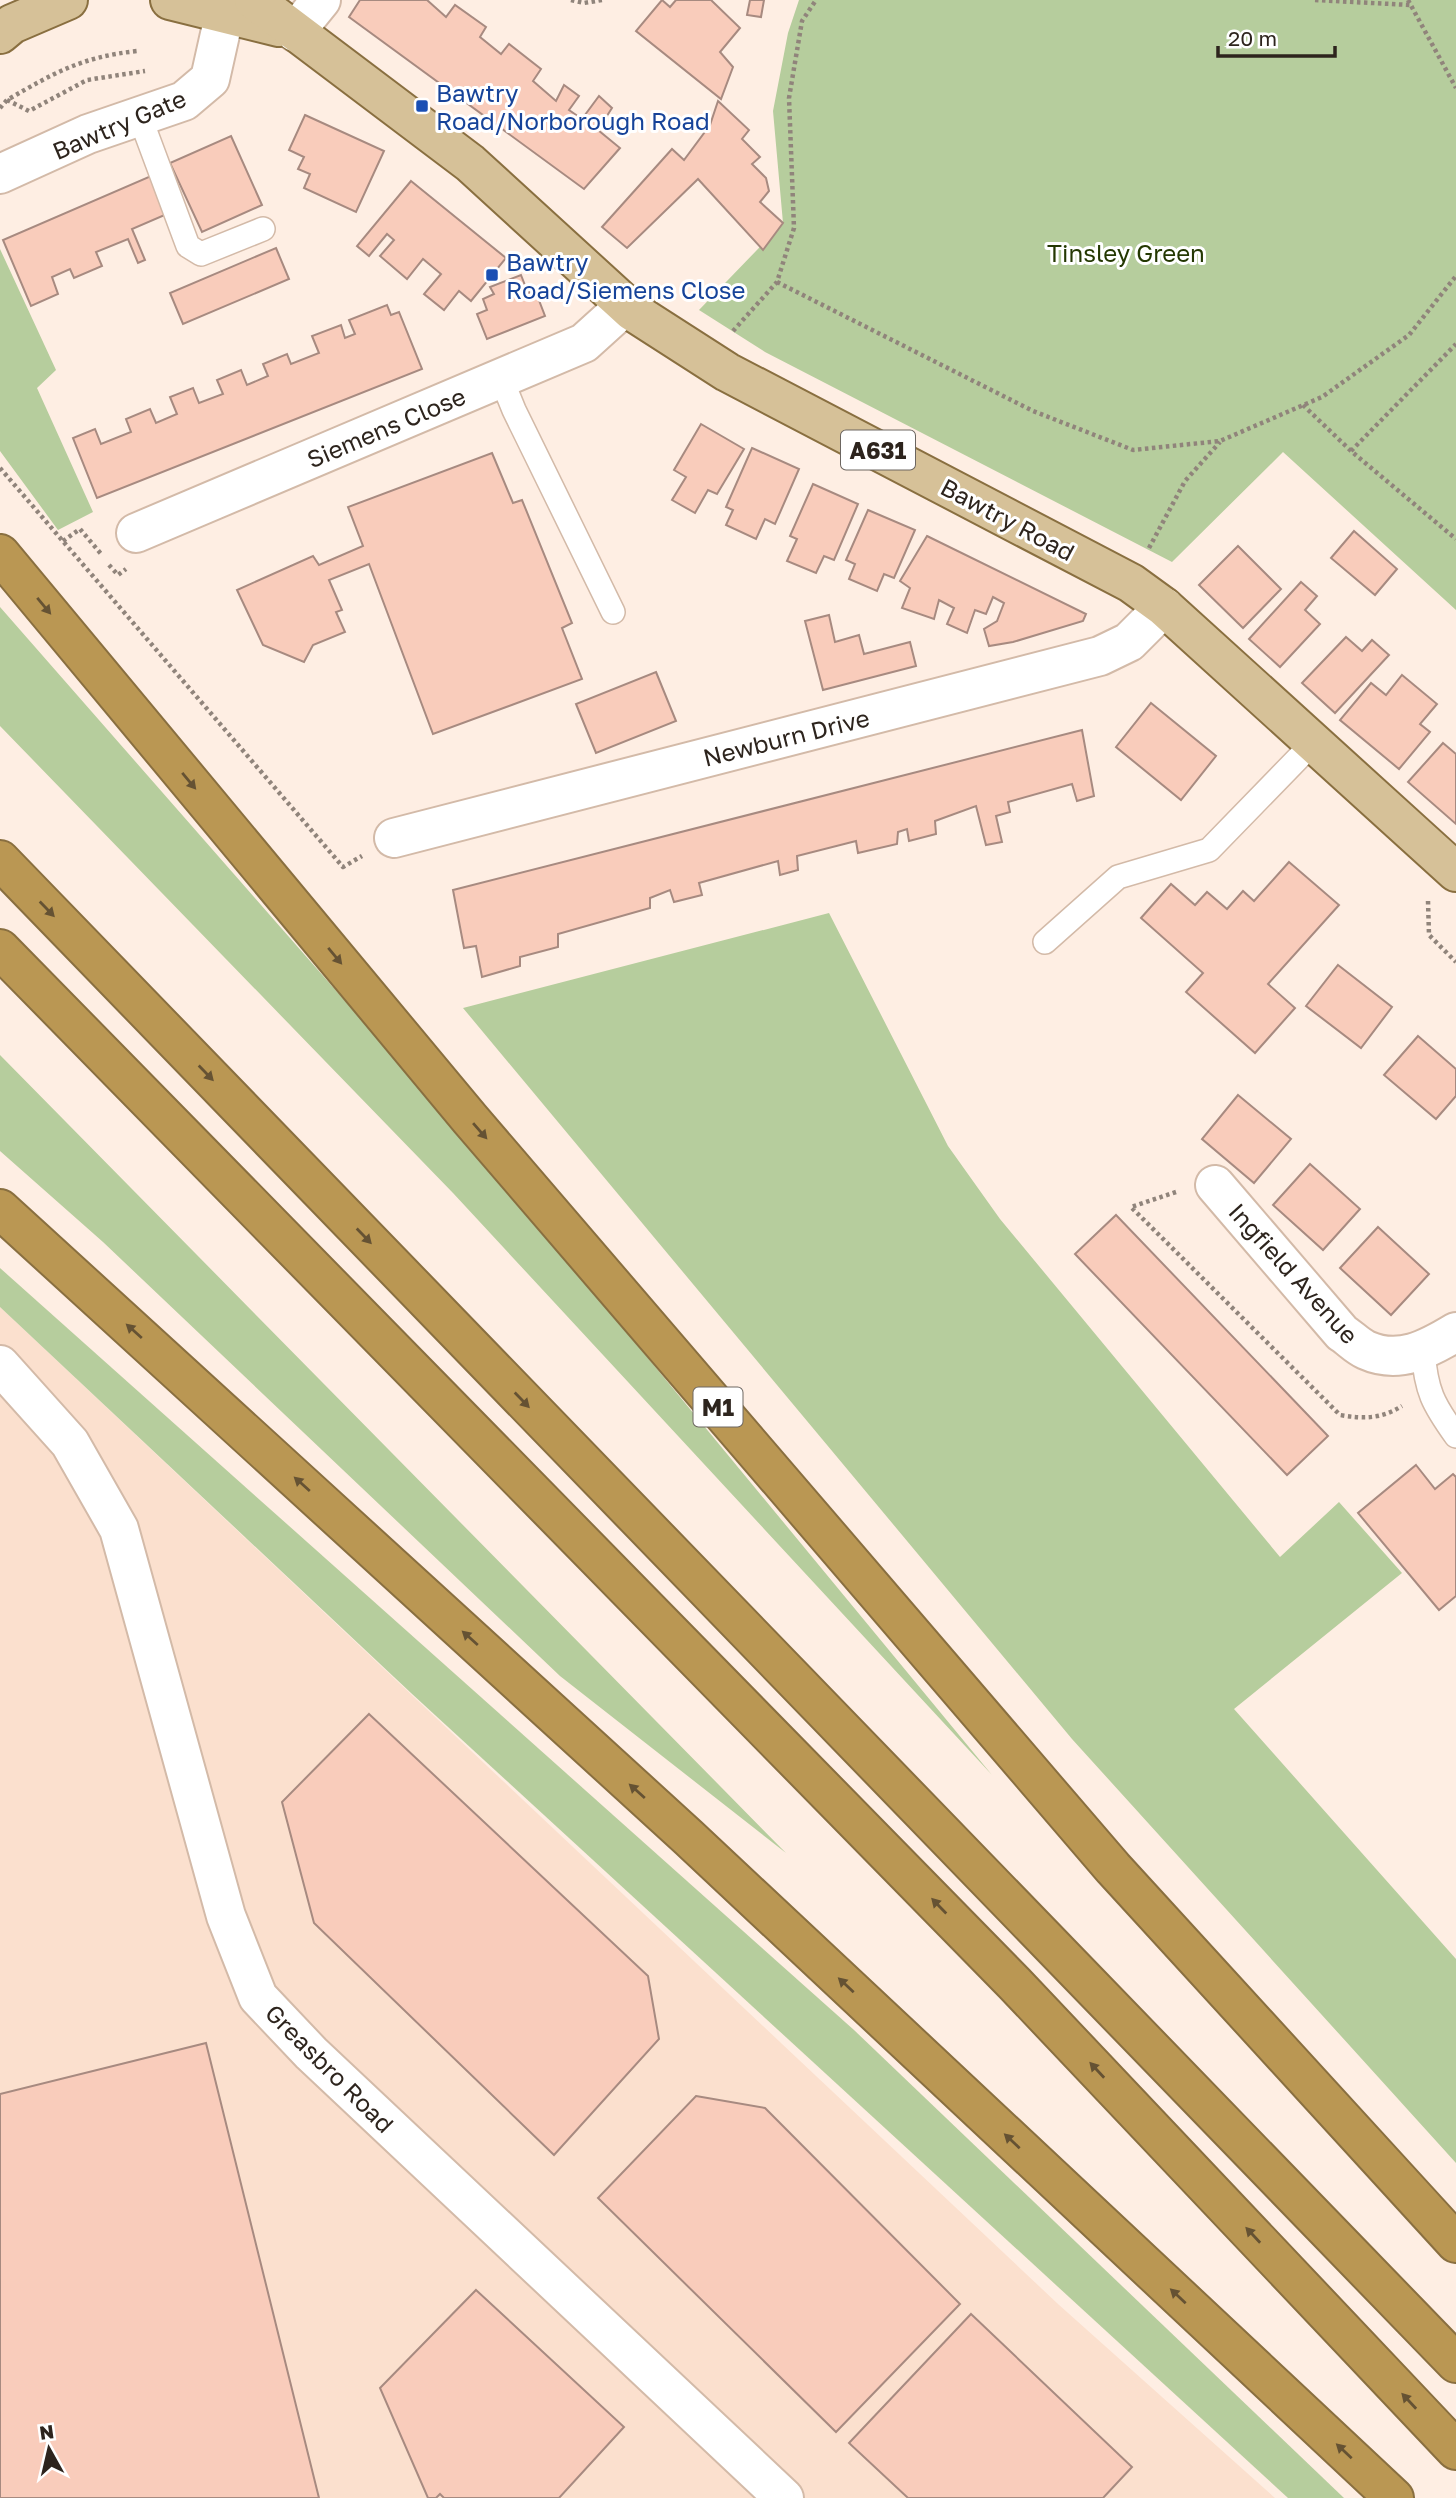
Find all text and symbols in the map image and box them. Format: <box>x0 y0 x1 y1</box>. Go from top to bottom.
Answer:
scale bar <box>1218 14 1335 58</box>
text: 20 m <box>1228 25 1277 51</box>
place label: Bawtry Road/Norborough Road <box>436 78 710 135</box>
street label: Bawtry Gate <box>48 83 190 165</box>
marker: Bawtry Road/Norborough Road <box>414 98 430 114</box>
park label: Tinsley Green <box>1047 238 1205 267</box>
place label: Bawtry Road/Siemens Close <box>506 247 745 304</box>
marker: Bawtry Road/Siemens Close <box>484 267 500 283</box>
street label: Siemens Close <box>302 381 470 473</box>
road number: A631 <box>841 431 915 470</box>
street label: Bawtry Road <box>936 472 1080 566</box>
one-way arrow <box>36 597 51 615</box>
street label: Newburn Drive <box>700 702 872 772</box>
one-way arrow <box>181 772 197 790</box>
one-way arrow <box>39 901 56 918</box>
one-way arrow <box>327 946 342 964</box>
one-way arrow <box>197 1064 213 1081</box>
one-way arrow <box>472 1122 487 1139</box>
street label: Ingfield Avenue <box>1223 1197 1365 1349</box>
one-way arrow <box>356 1227 372 1244</box>
one-way arrow <box>125 1323 143 1339</box>
road number: M1 <box>694 1388 742 1426</box>
one-way arrow <box>514 1391 531 1408</box>
one-way arrow <box>294 1477 311 1493</box>
one-way arrow <box>461 1630 479 1646</box>
one-way arrow <box>629 1784 646 1800</box>
one-way arrow <box>932 1898 948 1915</box>
one-way arrow <box>838 1978 855 1994</box>
street label: Greasbro Road <box>260 1998 400 2138</box>
one-way arrow <box>1089 2062 1105 2079</box>
one-way arrow <box>1004 2133 1021 2149</box>
one-way arrow <box>1245 2226 1261 2244</box>
one-way arrow <box>1169 2288 1187 2304</box>
one-way arrow <box>1402 2393 1418 2410</box>
north arrow <box>14 2414 84 2484</box>
text: N <box>38 2419 55 2444</box>
one-way arrow <box>1336 2443 1353 2460</box>

